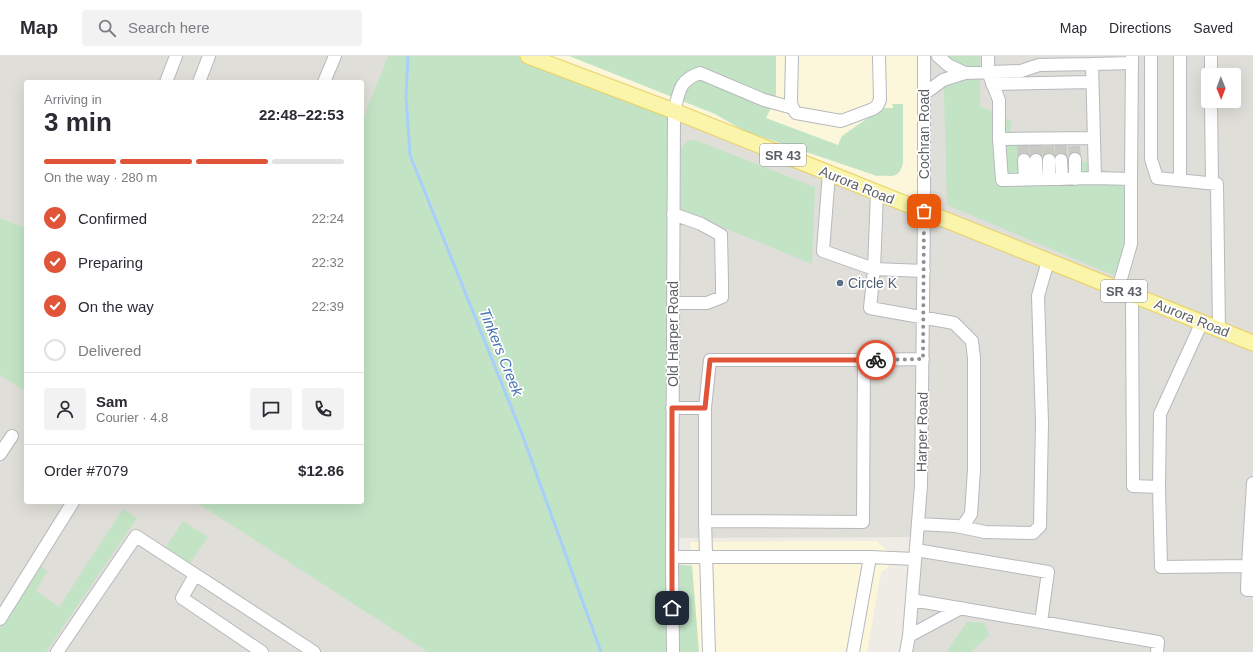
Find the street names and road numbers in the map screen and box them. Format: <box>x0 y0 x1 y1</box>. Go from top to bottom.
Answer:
street label: Cochran Road <box>916 89 932 179</box>
road number: SR 43 <box>760 144 806 166</box>
street label: Aurora Road <box>817 163 897 207</box>
road number: SR 43 <box>1101 280 1147 302</box>
street label: Old Harper Road <box>665 281 681 387</box>
street label: Aurora Road <box>1152 296 1232 340</box>
street label: Harper Road <box>913 392 931 472</box>

